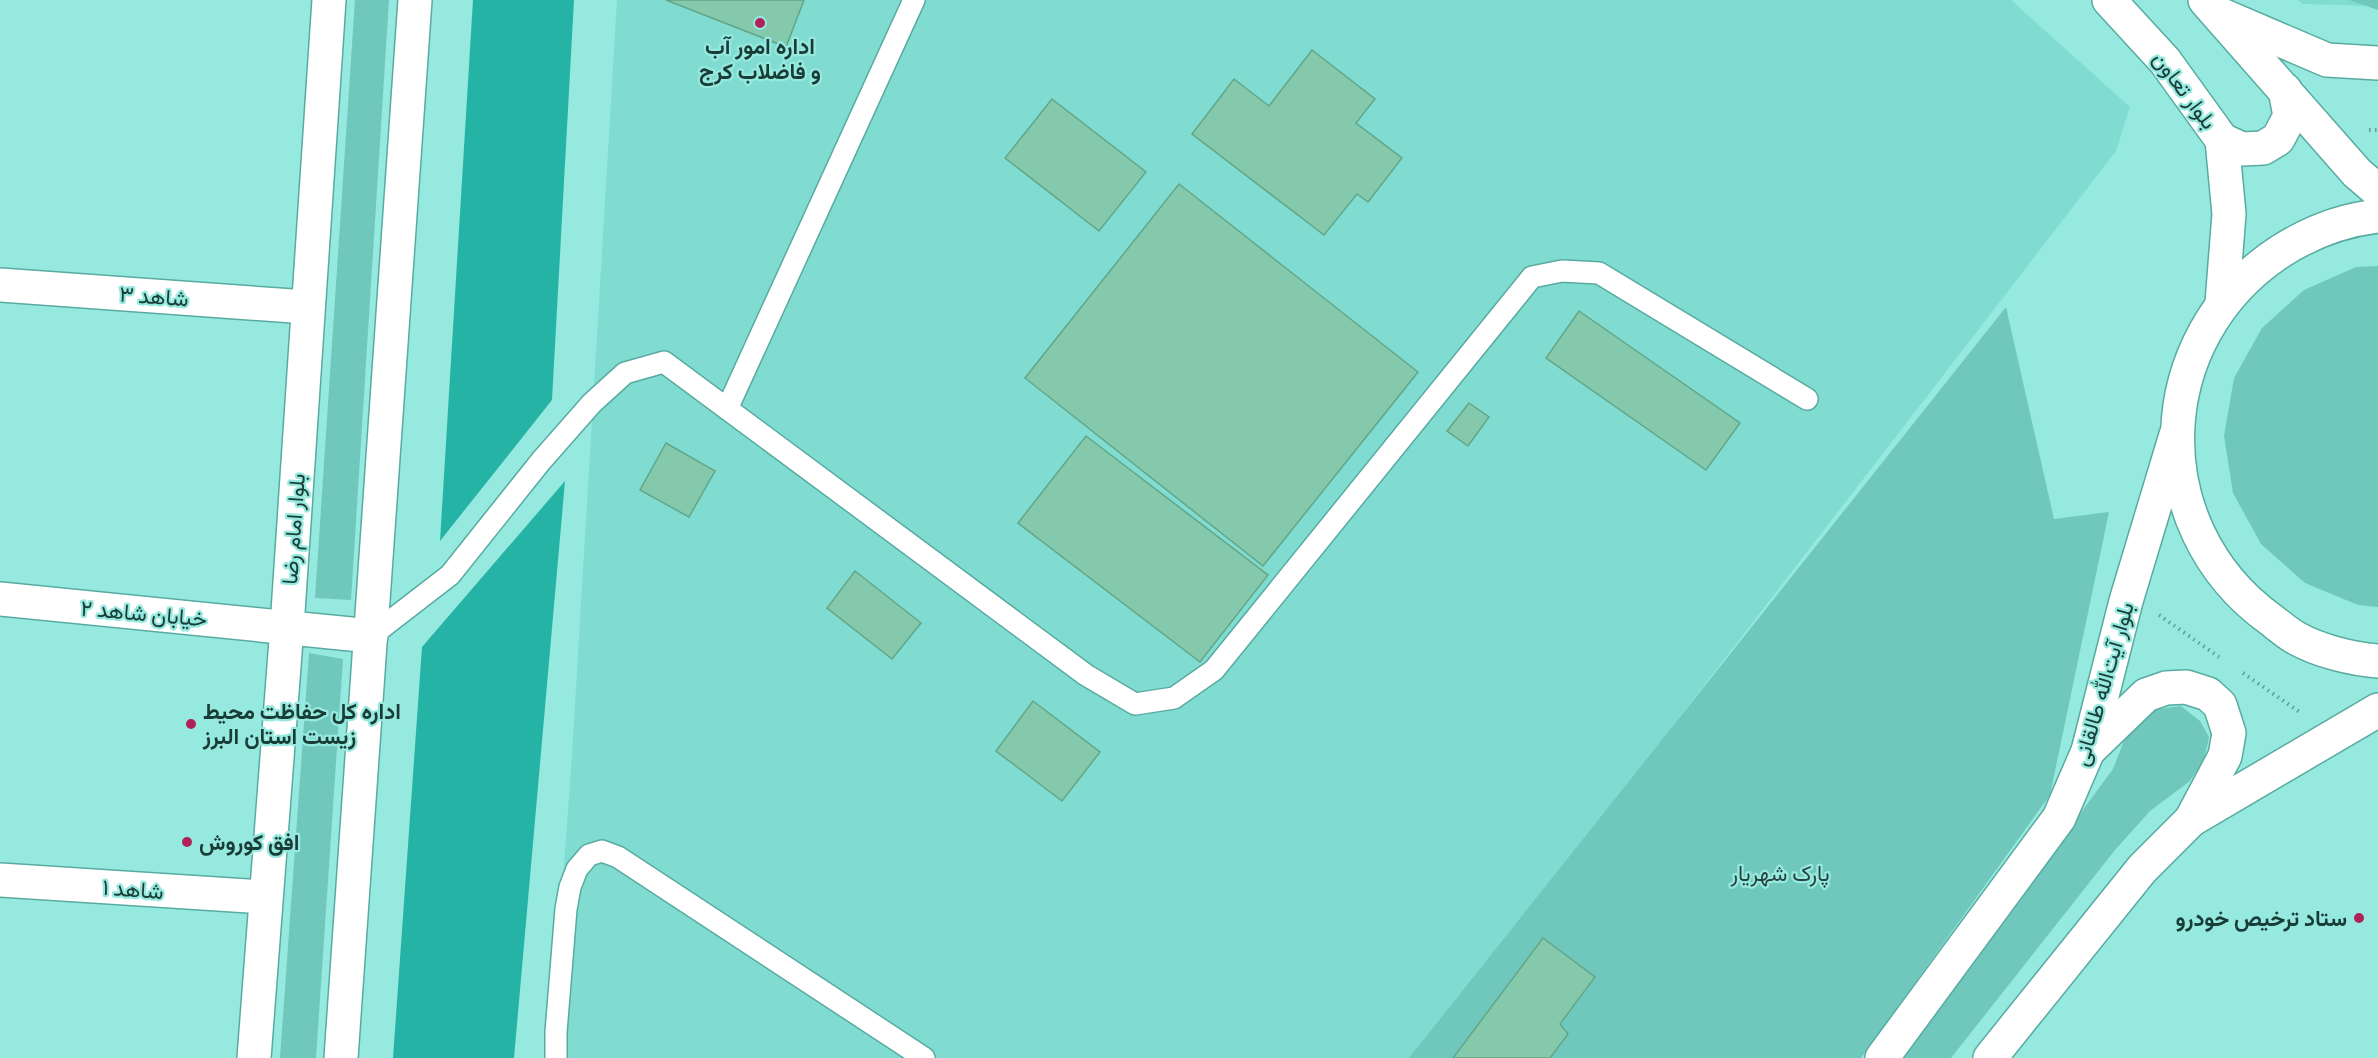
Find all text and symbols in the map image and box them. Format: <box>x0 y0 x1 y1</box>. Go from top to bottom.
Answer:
marker: اداره امور آب و فاضلاب کرج <box>753 16 767 30</box>
place label: اداره امور آب و فاضلاب کرج <box>699 29 821 88</box>
street label: بلوار تعاون <box>2144 44 2226 136</box>
street label: شاهد ۳ <box>118 277 190 315</box>
street label: بلوار امام رضا <box>272 472 314 586</box>
street label: خیابان شاهد ۲ <box>79 591 209 635</box>
street label: بلوار آیت‌الله طالقانی <box>2063 598 2143 770</box>
place label: اداره کل حفاظت محیط زیست استان البرز <box>202 694 401 753</box>
marker: اداره کل حفاظت محیط زیست استان البرز <box>184 717 198 731</box>
place label: افق کوروش <box>199 825 299 859</box>
marker: افق کوروش <box>180 835 194 849</box>
park label: پارک شهریار <box>1729 856 1830 890</box>
street label: شاهد ۱ <box>101 870 165 908</box>
place label: ستاد ترخیص خودرو <box>2176 901 2347 935</box>
marker: ستاد ترخیص خودرو <box>2352 911 2366 925</box>

